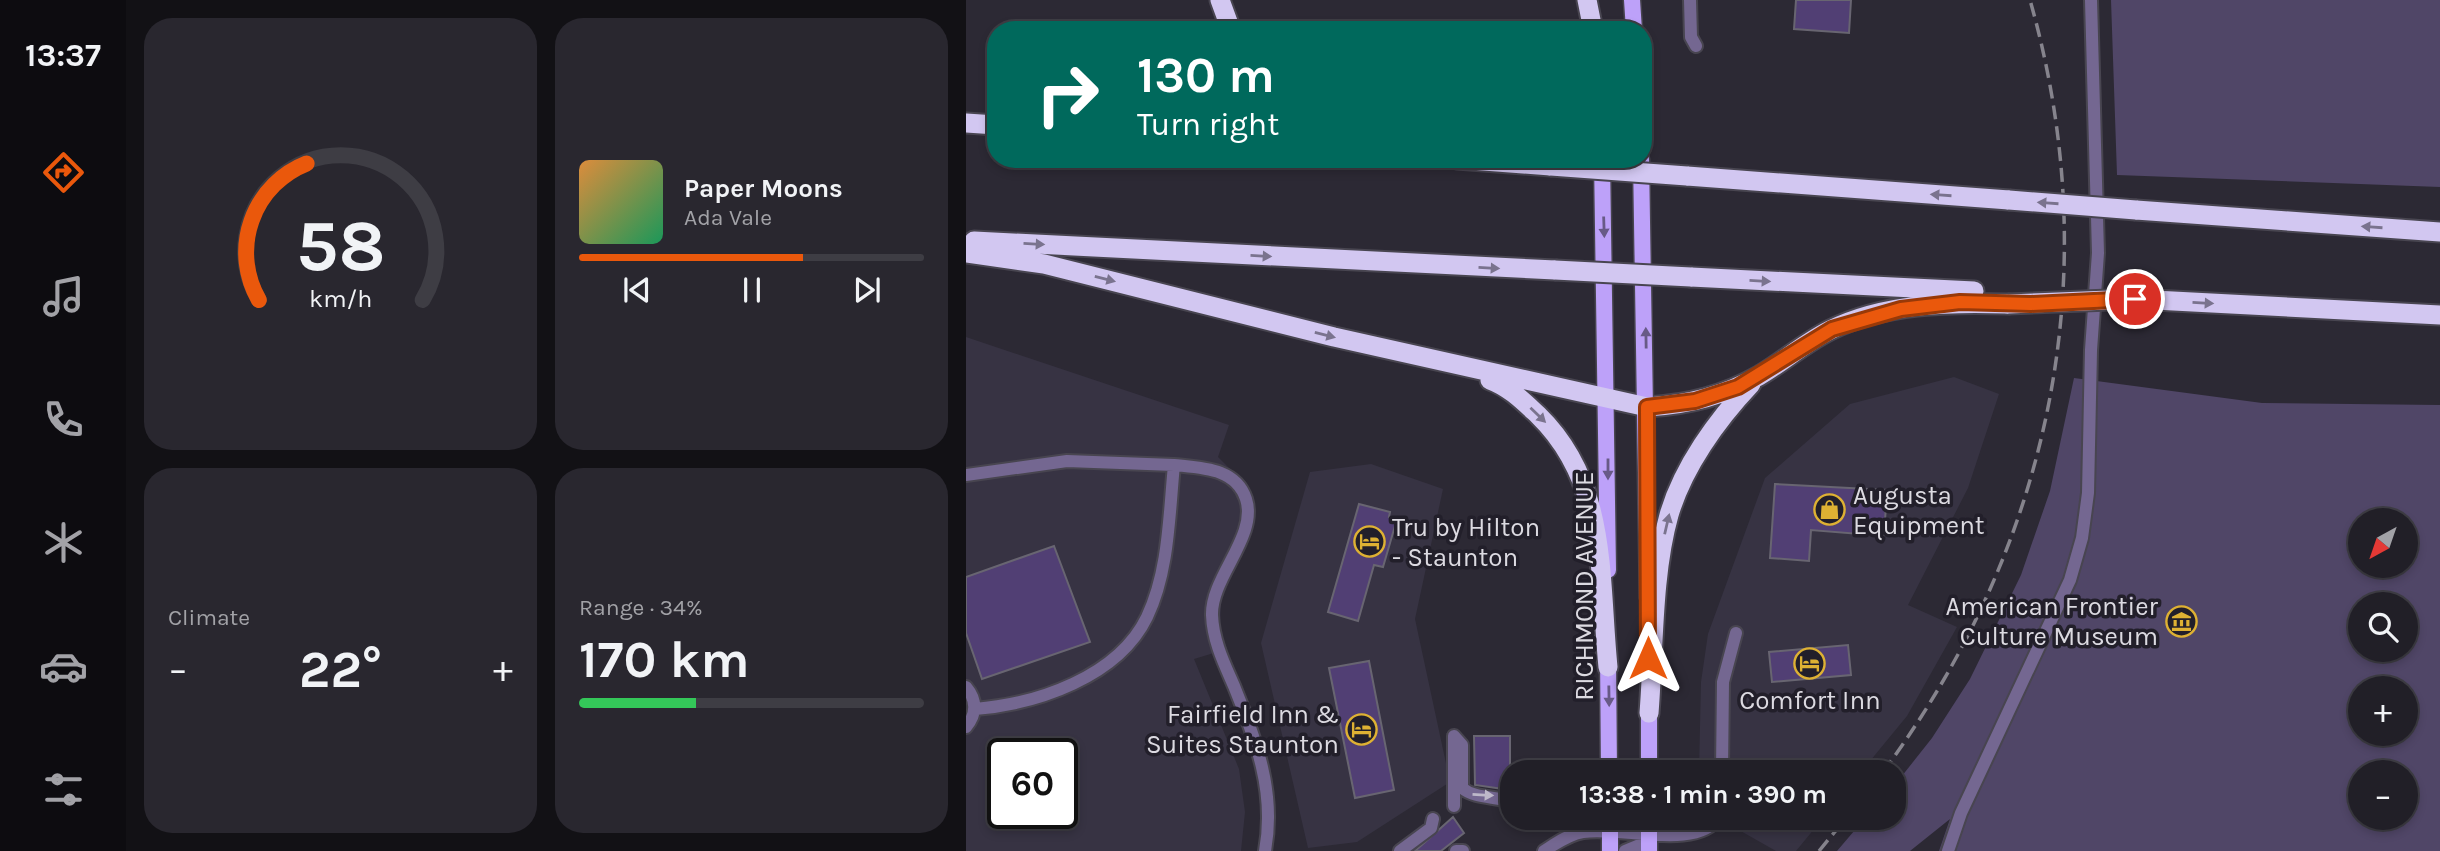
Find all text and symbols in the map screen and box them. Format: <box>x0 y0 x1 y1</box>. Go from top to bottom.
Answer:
text: 13:37 <box>25 37 101 74</box>
text: 130 m <box>1137 47 1275 104</box>
icon: right <box>1022 49 1113 140</box>
text: Turn right <box>1137 106 1279 143</box>
icon: directions <box>39 148 88 197</box>
text: Paper Moons <box>684 173 843 204</box>
one-way arrow <box>1929 189 1951 200</box>
one-way arrow <box>2037 197 2059 208</box>
text: 58 <box>296 204 385 289</box>
text: Ada Vale <box>684 204 772 231</box>
one-way arrow <box>1599 217 1610 239</box>
one-way arrow <box>2361 221 2383 232</box>
one-way arrow <box>1023 239 1045 250</box>
one-way arrow <box>1251 251 1273 262</box>
one-way arrow <box>1478 262 1500 273</box>
pin <box>2105 269 2165 329</box>
icon: previous <box>618 271 656 309</box>
icon: pause <box>733 271 771 309</box>
icon: next <box>848 271 886 309</box>
icon: music <box>39 272 88 321</box>
one-way arrow <box>1094 274 1116 285</box>
one-way arrow <box>1749 275 1771 286</box>
icon: arrive <box>2116 280 2154 318</box>
text: km/h <box>309 284 372 313</box>
one-way arrow <box>2192 298 2214 309</box>
one-way arrow <box>1641 327 1652 349</box>
one-way arrow <box>1315 330 1337 341</box>
icon: phone <box>39 395 88 444</box>
one-way arrow <box>1529 407 1546 423</box>
one-way arrow <box>1602 458 1614 480</box>
street label: RICHMOND AVENUE <box>1569 471 1600 701</box>
place label: Augusta Equipment <box>1853 480 1985 541</box>
shop icon: Augusta Equipment <box>1813 493 1847 527</box>
north arrow <box>2348 508 2418 578</box>
map controls <box>2348 508 2418 830</box>
place label: Tru by Hilton - Staunton <box>1392 512 1540 573</box>
one-way arrow <box>1662 513 1673 535</box>
icon: climate <box>39 518 88 567</box>
hotel icon: Tru by Hilton - Staunton <box>1352 525 1386 559</box>
place label: American Frontier Culture Museum <box>1945 591 2159 652</box>
button: search <box>2348 592 2418 662</box>
text: Range · 34% <box>579 594 703 621</box>
text: Climate <box>168 604 250 631</box>
museum icon: American Frontier Culture Museum <box>2164 604 2198 638</box>
position arrow <box>1611 621 1685 695</box>
text: 170 km <box>579 629 750 690</box>
text: 22° <box>299 639 382 700</box>
icon: car <box>39 642 88 691</box>
text: − <box>168 647 188 692</box>
text: + <box>493 647 513 692</box>
hotel icon: Comfort Inn <box>1793 647 1827 681</box>
button: + <box>2348 676 2418 746</box>
one-way arrow <box>1603 685 1615 707</box>
place label: Comfort Inn <box>1739 685 1881 716</box>
place label: Fairfield Inn & Suites Staunton <box>1146 699 1339 760</box>
hotel icon: Fairfield Inn & Suites Staunton <box>1345 712 1379 746</box>
speed limit sign: 60 <box>987 738 1078 829</box>
button: − <box>2348 760 2418 830</box>
icon: filters <box>39 765 88 814</box>
text: 13:38 · 1 min · 390 m <box>1579 779 1827 810</box>
one-way arrow <box>1472 790 1494 801</box>

